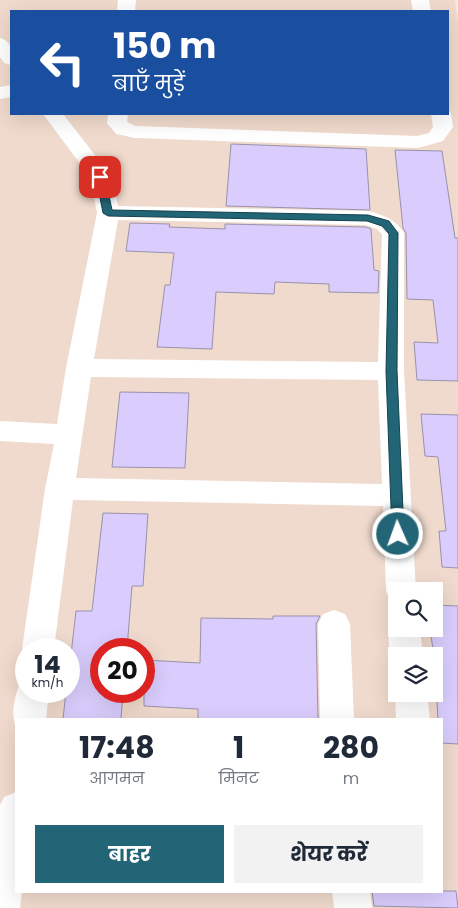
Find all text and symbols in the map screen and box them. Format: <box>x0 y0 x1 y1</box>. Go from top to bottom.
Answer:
text: 150 m <box>113 21 216 70</box>
icon: left <box>30 30 95 95</box>
text: बाएँ मुड़ें <box>113 68 185 99</box>
pin <box>79 156 121 198</box>
icon: arrive <box>86 163 114 191</box>
position arrow <box>371 507 423 559</box>
map controls <box>388 582 443 702</box>
button: search <box>388 582 443 637</box>
speed limit sign: 20 <box>90 638 155 703</box>
text: 14 <box>34 647 61 682</box>
button: layers <box>388 647 443 702</box>
text: km/h <box>32 674 63 691</box>
text: 17:48 <box>79 726 155 769</box>
text: 1 <box>233 726 244 769</box>
text: 280 <box>323 726 379 769</box>
text: आगमन <box>89 767 144 790</box>
text: मिनट <box>219 767 259 790</box>
text: m <box>343 767 359 790</box>
button: बाहर <box>35 825 224 883</box>
button: शेयर करें <box>234 825 423 883</box>

